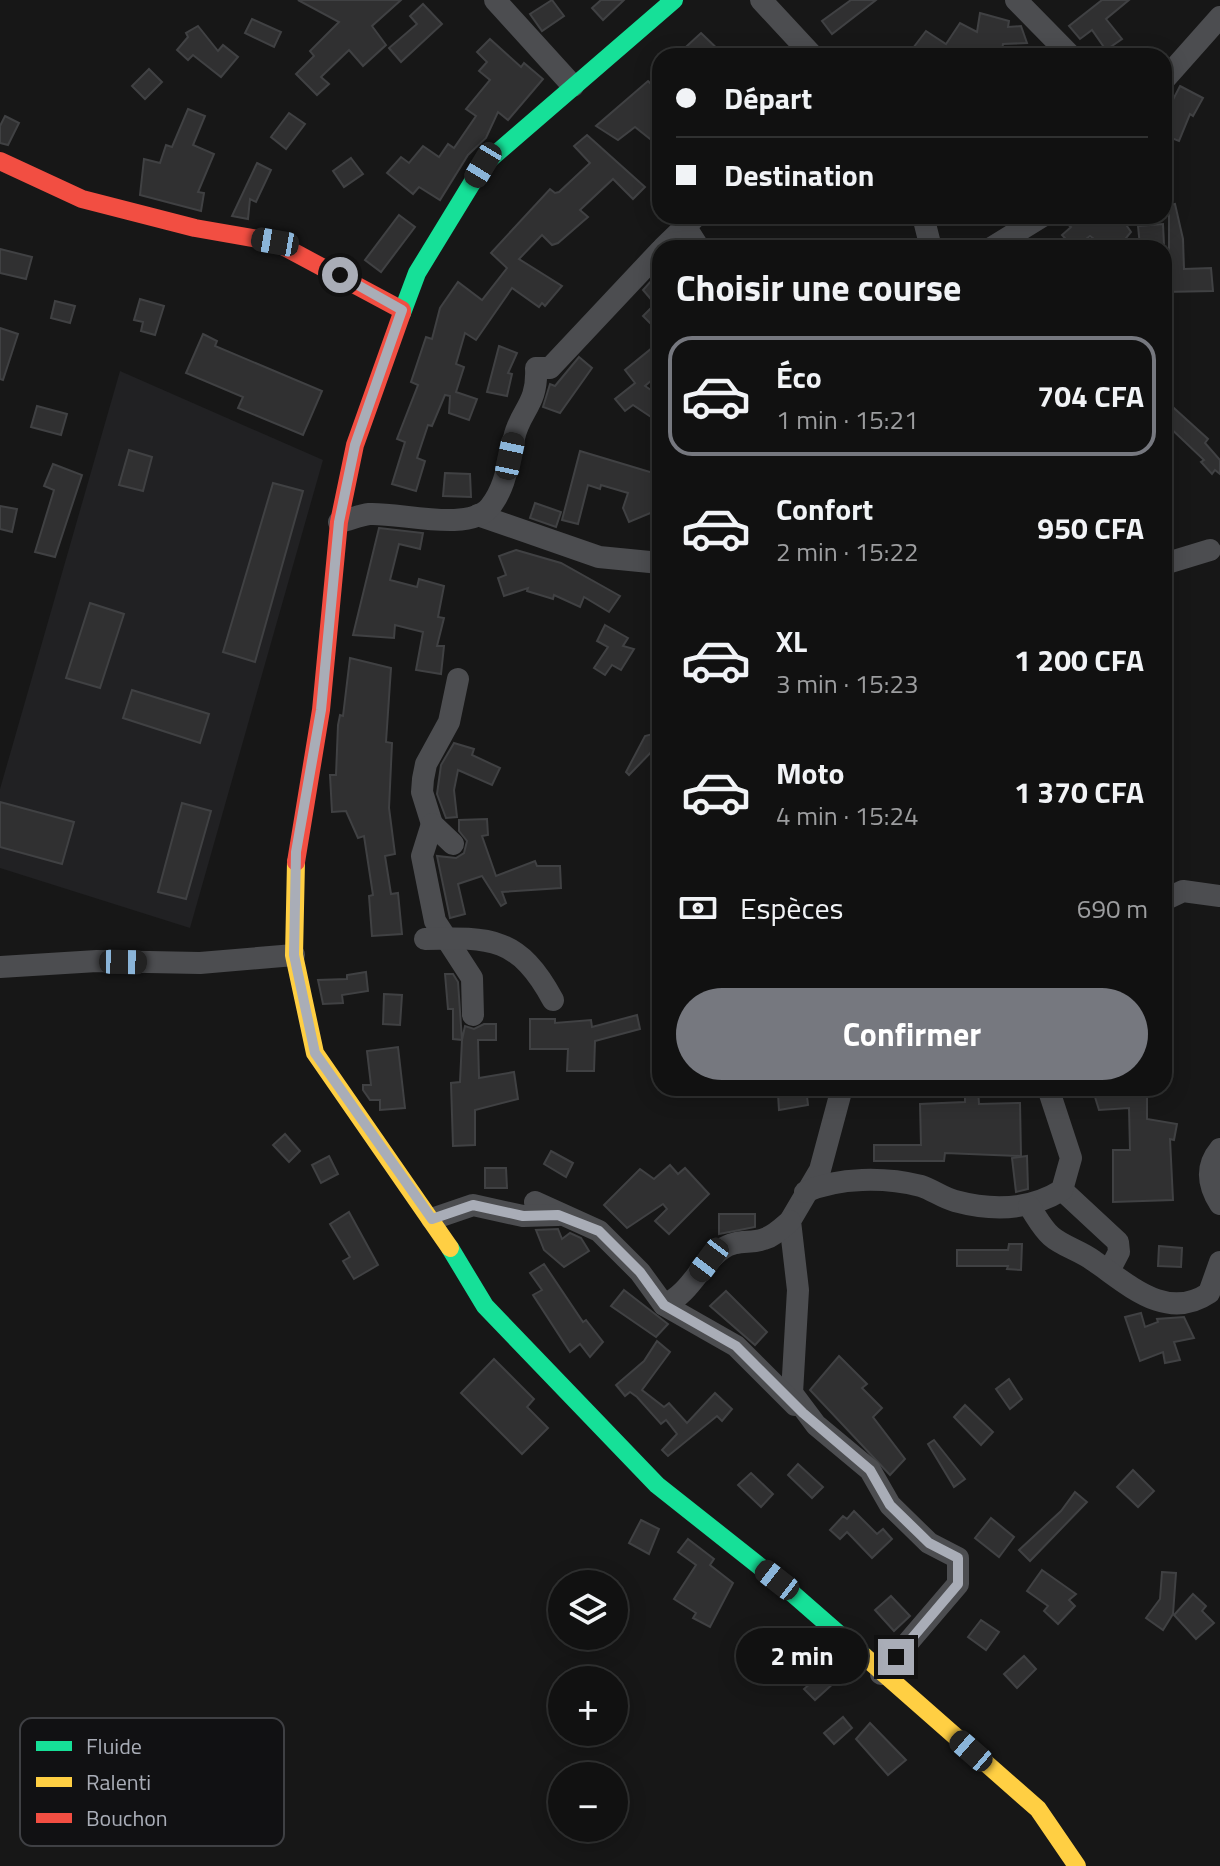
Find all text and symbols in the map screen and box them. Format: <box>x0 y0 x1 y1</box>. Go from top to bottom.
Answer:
text: Départ <box>724 75 812 121</box>
car <box>460 138 506 192</box>
text: Destination <box>724 152 874 198</box>
car <box>249 226 301 258</box>
route start <box>322 257 358 293</box>
text: Choisir une course <box>676 260 961 315</box>
text: Éco <box>776 354 822 400</box>
icon: car <box>680 360 752 432</box>
text: 704 CFA <box>1037 373 1144 419</box>
text: 1 min · 15:21 <box>776 400 919 439</box>
car <box>493 430 527 482</box>
text: Confort <box>776 486 873 532</box>
icon: car <box>680 492 752 564</box>
text: 950 CFA <box>1037 505 1144 551</box>
text: 2 min · 15:22 <box>776 532 919 571</box>
text: XL <box>776 618 807 664</box>
icon: car <box>680 624 752 696</box>
text: 1 200 CFA <box>1014 637 1144 683</box>
text: 3 min · 15:23 <box>776 664 919 703</box>
text: Moto <box>776 750 844 796</box>
icon: car <box>680 756 752 828</box>
text: 1 370 CFA <box>1014 769 1144 815</box>
text: 4 min · 15:24 <box>776 796 919 835</box>
text: Espèces <box>740 885 844 931</box>
icon: cash <box>676 886 720 930</box>
text: 690 m <box>1077 889 1148 928</box>
car <box>99 950 147 974</box>
button: Confirmer <box>676 988 1148 1080</box>
car <box>685 1234 733 1286</box>
car <box>751 1556 803 1604</box>
map controls <box>548 1570 628 1842</box>
button: layers <box>548 1570 628 1650</box>
callout: 2 min <box>736 1629 868 1685</box>
text: 2 min <box>770 1636 834 1675</box>
route end <box>878 1639 914 1675</box>
button: + <box>548 1666 628 1746</box>
legend <box>20 1718 284 1846</box>
car <box>945 1726 997 1776</box>
text: Fluide <box>86 1729 142 1763</box>
button: − <box>548 1762 628 1842</box>
text: Ralenti <box>86 1765 151 1799</box>
text: Bouchon <box>86 1801 168 1835</box>

